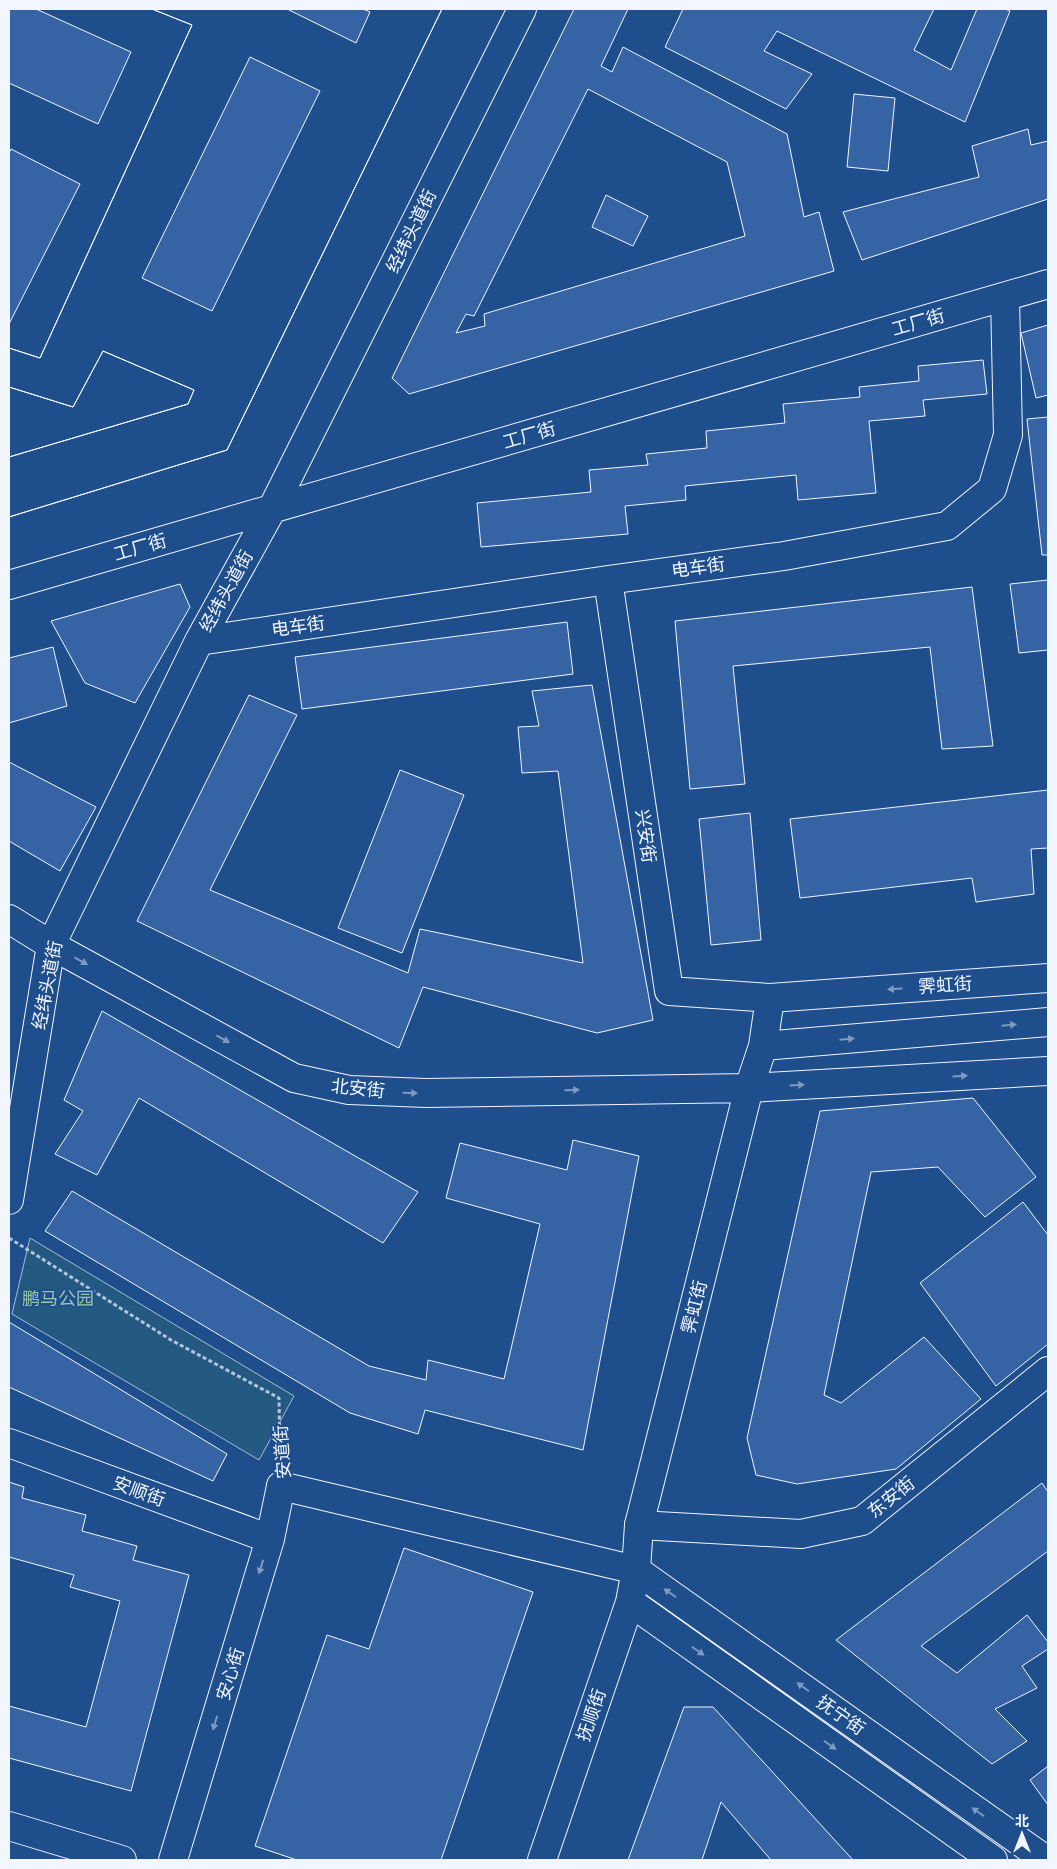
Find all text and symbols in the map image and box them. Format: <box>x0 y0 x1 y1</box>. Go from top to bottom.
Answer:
street label: 经纬头道街 <box>382 186 440 276</box>
street label: 工厂街 <box>889 304 947 340</box>
street label: 工厂街 <box>500 417 558 453</box>
street label: 工厂街 <box>111 529 169 565</box>
street label: 经纬头道街 <box>195 547 257 635</box>
street label: 电车街 <box>670 553 726 581</box>
street label: 电车街 <box>270 612 326 640</box>
street label: 兴安街 <box>632 808 660 864</box>
street label: 经纬头道街 <box>28 939 66 1031</box>
one-way arrow <box>74 957 88 965</box>
street label: 霁虹街 <box>917 973 973 997</box>
one-way arrow <box>887 985 903 993</box>
one-way arrow <box>1001 1021 1017 1029</box>
one-way arrow <box>217 1035 230 1044</box>
one-way arrow <box>839 1035 855 1043</box>
one-way arrow <box>952 1071 968 1079</box>
street label: 北安街 <box>330 1075 386 1101</box>
one-way arrow <box>790 1080 806 1088</box>
one-way arrow <box>564 1086 580 1094</box>
one-way arrow <box>402 1089 418 1097</box>
street label: 霁虹街 <box>677 1278 711 1336</box>
park label: 鹏马公园 <box>22 1288 94 1309</box>
street label: 安道街 <box>270 1424 294 1480</box>
street label: 安顺街 <box>110 1472 168 1510</box>
street label: 东安街 <box>863 1472 919 1522</box>
one-way arrow <box>257 1560 265 1575</box>
one-way arrow <box>663 1588 677 1598</box>
street label: 安心街 <box>212 1645 248 1703</box>
one-way arrow <box>691 1646 705 1656</box>
one-way arrow <box>796 1682 810 1692</box>
street label: 抚顺街 <box>572 1686 610 1744</box>
street label: 抚宁街 <box>813 1691 869 1739</box>
one-way arrow <box>210 1716 218 1731</box>
one-way arrow <box>824 1740 837 1750</box>
one-way arrow <box>971 1807 985 1817</box>
north arrow <box>997 1809 1047 1859</box>
text: 北 <box>1015 1813 1029 1829</box>

